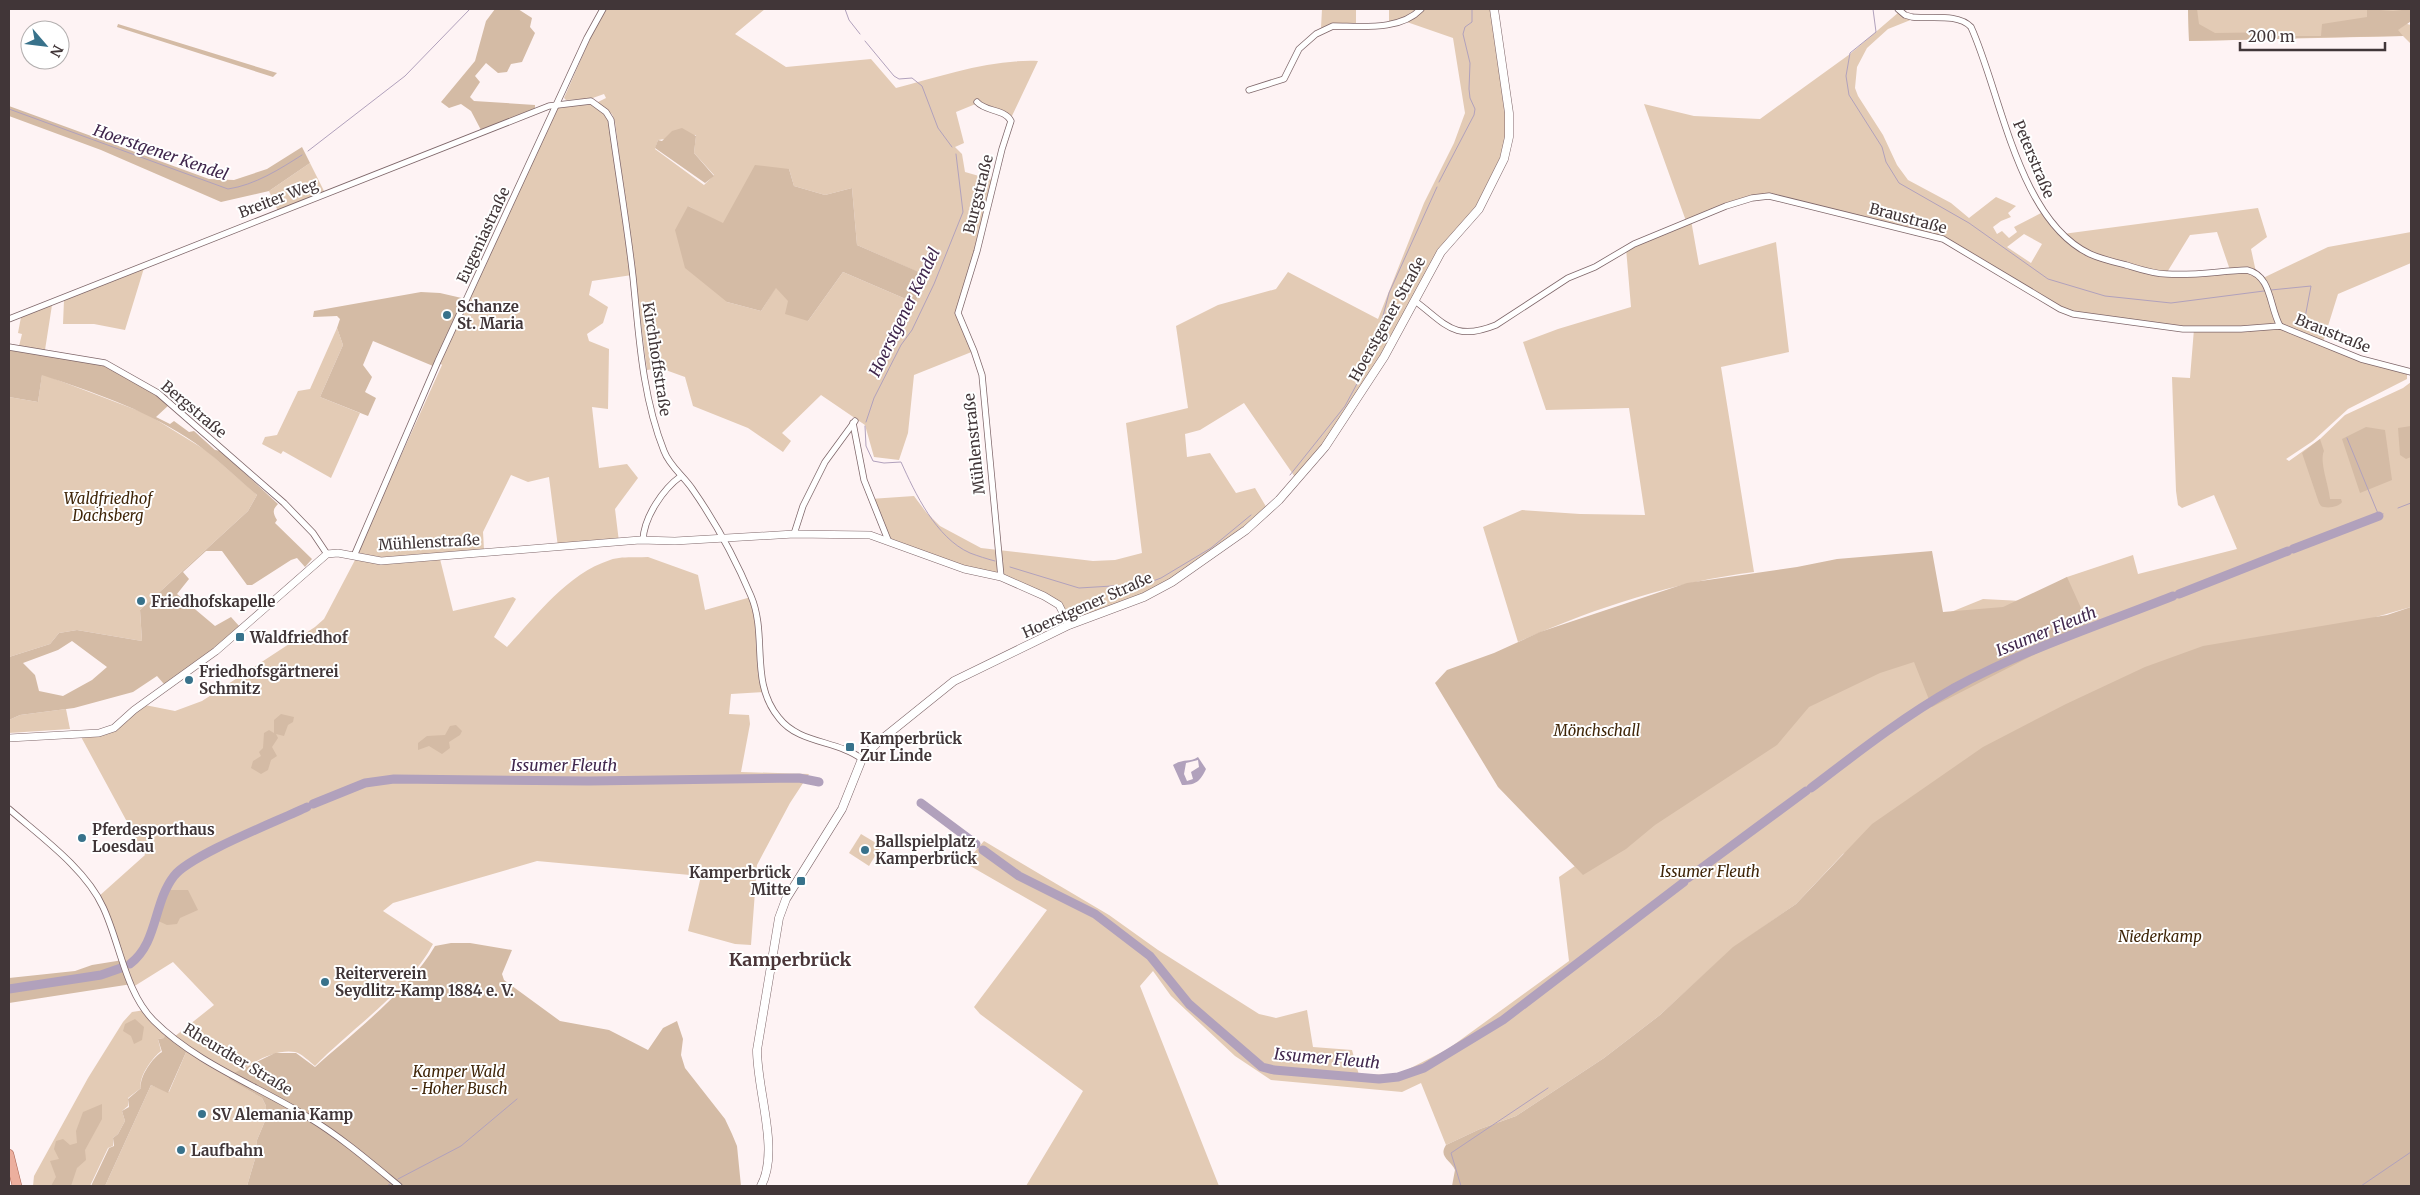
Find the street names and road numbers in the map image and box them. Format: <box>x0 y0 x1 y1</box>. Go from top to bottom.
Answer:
street label: Peterstraße <box>2009 117 2059 201</box>
street label: Burgstraße <box>959 152 997 235</box>
street label: Breiter Weg <box>236 174 320 222</box>
street label: Eugeniastraße <box>452 184 514 286</box>
street label: Braustraße <box>1867 199 1949 238</box>
street label: Hoerstgener Straße <box>1345 253 1429 385</box>
street label: Kirchhoffstraße <box>639 301 675 417</box>
street label: Braustraße <box>2293 309 2374 357</box>
street label: Bergstraße <box>157 376 231 442</box>
street label: Mühlenstraße <box>959 392 989 496</box>
street label: Mühlenstraße <box>378 530 481 554</box>
street label: Hoerstgener Straße <box>1019 568 1155 642</box>
street label: Rheurdter Straße <box>180 1019 296 1099</box>

